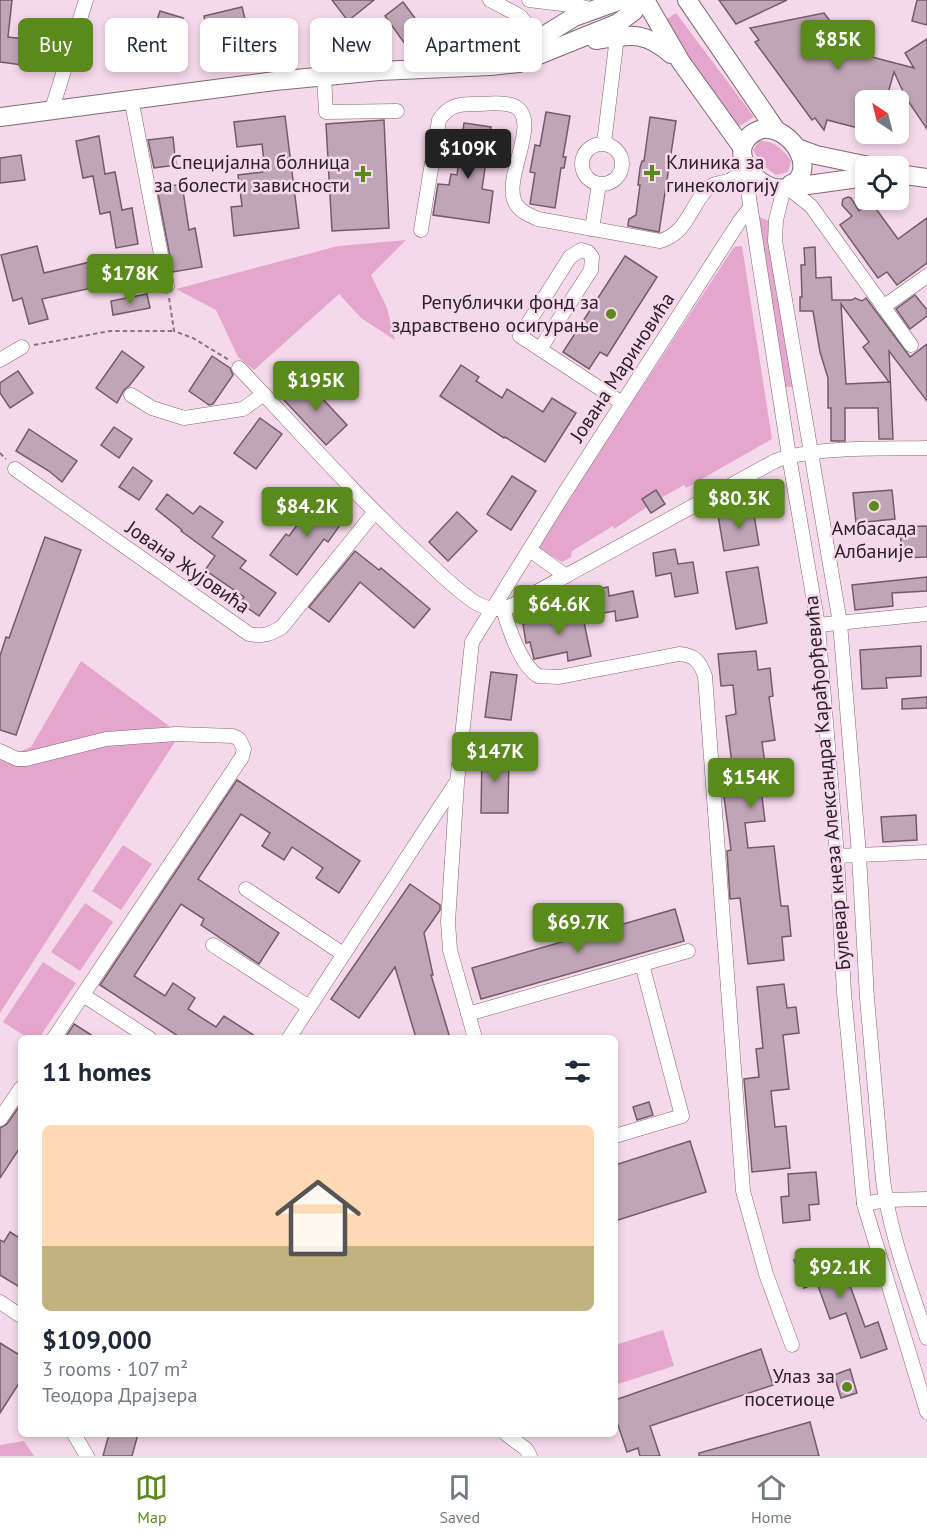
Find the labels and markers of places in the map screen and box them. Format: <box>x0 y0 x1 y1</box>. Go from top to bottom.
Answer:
pin: $85K <box>802 20 874 71</box>
pin: $109K <box>426 129 510 180</box>
place label: Специјална болница за болести зависности <box>154 149 350 198</box>
place label: Клиника за гинекологију <box>666 149 780 198</box>
marker: Клиника за гинекологију <box>643 164 661 182</box>
marker: Специјална болница за болести зависности <box>354 165 372 183</box>
pin: $178K <box>88 254 172 305</box>
place label: Републички фонд за здравствено осигурање <box>392 289 599 338</box>
marker: Републички фонд за здравствено осигурање <box>604 307 618 321</box>
pin: $195K <box>274 361 358 412</box>
pin: $80.3K <box>690 479 788 530</box>
pin: $84.2K <box>258 487 356 538</box>
marker: Амбасада Албаније <box>867 499 881 513</box>
place label: Амбасада Албаније <box>832 515 916 564</box>
pin: $64.6K <box>510 585 608 636</box>
pin: $147K <box>453 732 537 783</box>
pin: $154K <box>709 758 793 809</box>
pin: $69.7K <box>529 903 627 954</box>
pin: $92.1K <box>791 1248 889 1299</box>
place label: Улаз за посетиоце <box>744 1363 835 1412</box>
marker: Улаз за посетиоце <box>840 1380 854 1394</box>

